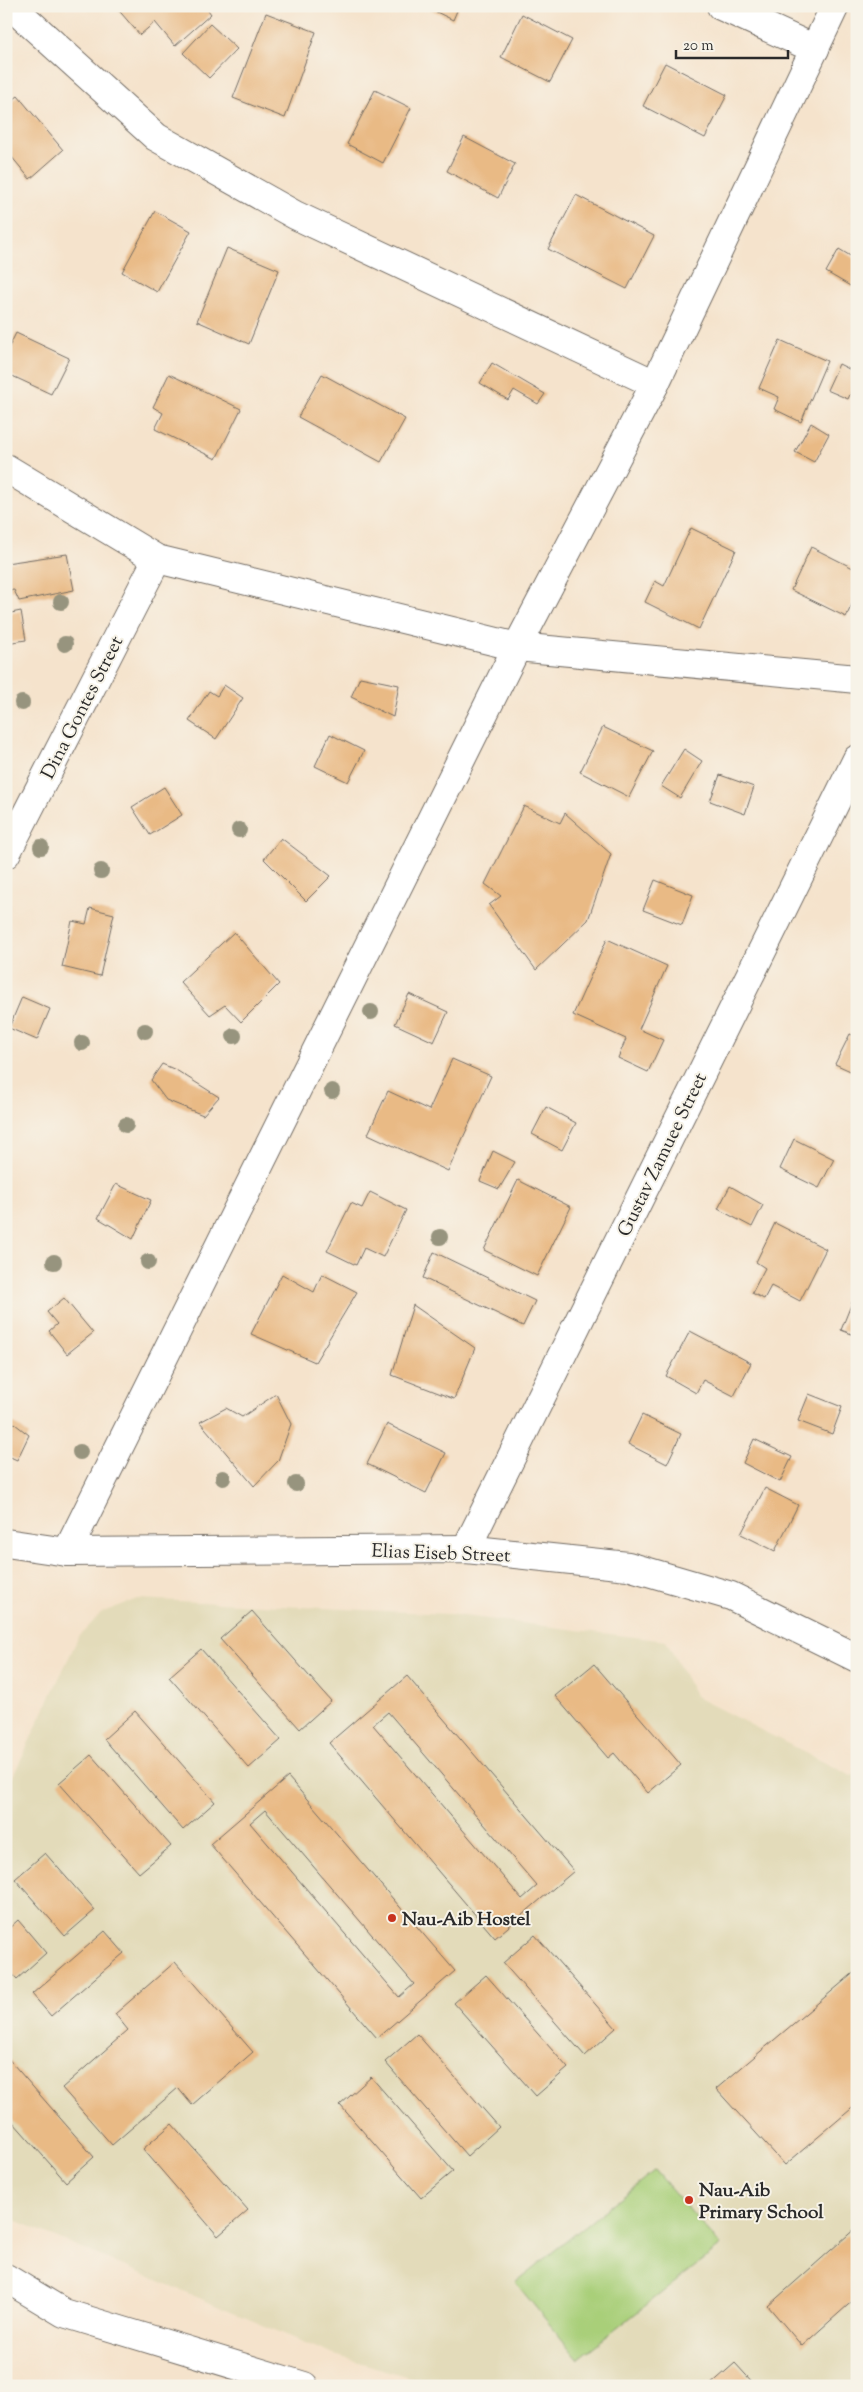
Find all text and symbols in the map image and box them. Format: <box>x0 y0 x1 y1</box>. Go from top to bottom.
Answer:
scale bar <box>676 28 788 60</box>
text: 20 m <box>683 36 714 57</box>
street label: Dina Gontes Street <box>35 631 131 784</box>
street label: Gustav Zamuee Street <box>612 1068 715 1242</box>
street label: Elias Eiseb Street <box>371 1539 511 1570</box>
place label: Nau-Aib Hostel <box>402 1907 531 1934</box>
marker: Nau-Aib Hostel <box>386 1912 398 1924</box>
place label: Nau-Aib Primary School <box>699 2178 824 2227</box>
marker: Nau-Aib Primary School <box>683 2194 695 2206</box>

